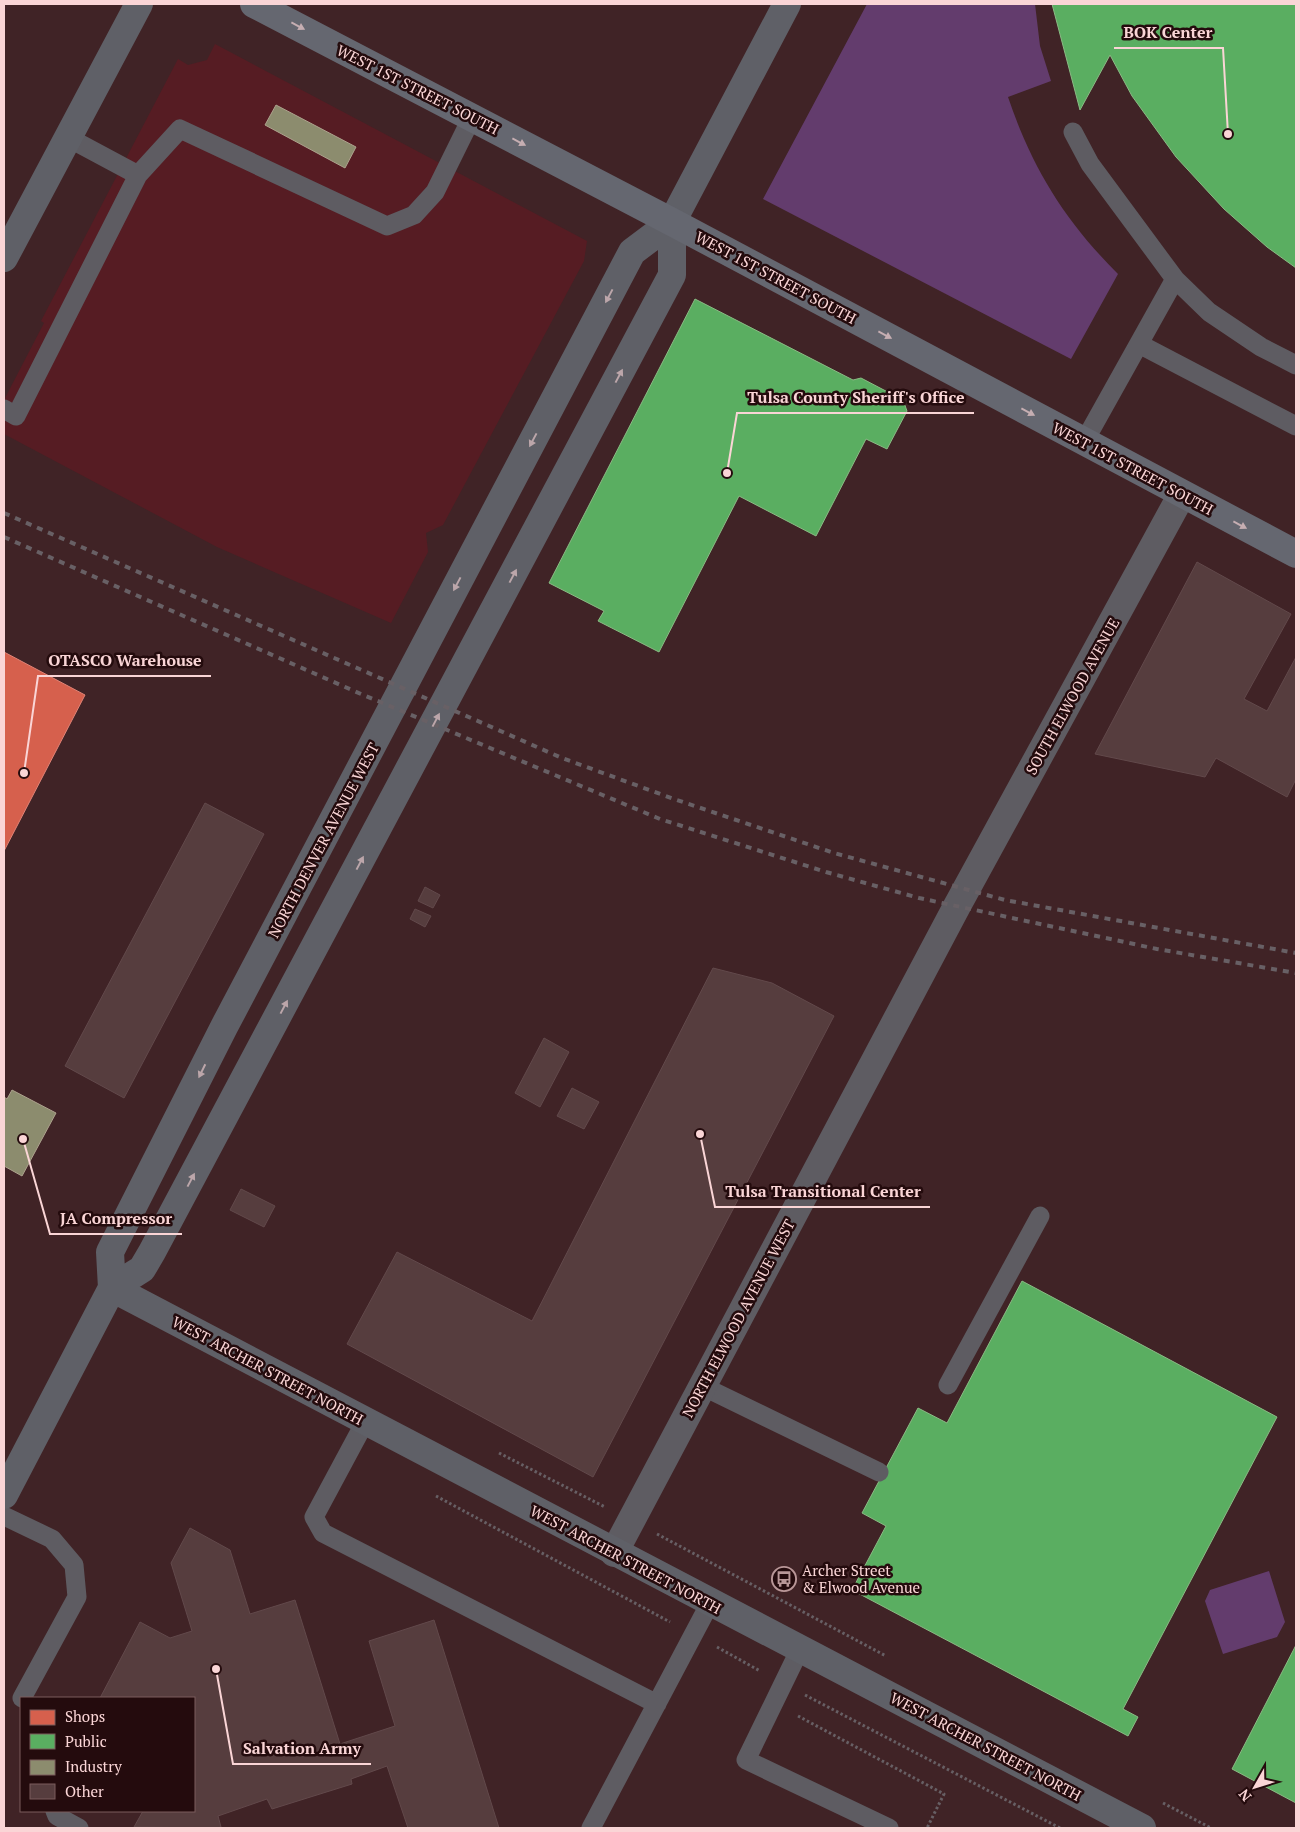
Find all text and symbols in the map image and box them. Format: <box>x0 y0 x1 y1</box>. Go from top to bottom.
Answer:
callout: BOK Center <box>1114 17 1223 48</box>
text: BOK Center <box>1124 21 1213 43</box>
one-way arrow <box>290 22 305 30</box>
street label: WEST 1ST STREET SOUTH <box>334 39 503 139</box>
one-way arrow <box>512 138 527 146</box>
street label: WEST 1ST STREET SOUTH <box>692 226 860 328</box>
one-way arrow <box>605 288 613 303</box>
one-way arrow <box>877 331 892 339</box>
one-way arrow <box>615 368 623 383</box>
callout: Tulsa County Sheriff's Office <box>737 382 974 413</box>
text: Tulsa County Sheriff's Office <box>747 386 965 408</box>
one-way arrow <box>1021 408 1035 416</box>
street label: WEST 1ST STREET SOUTH <box>1049 417 1217 519</box>
one-way arrow <box>529 433 537 448</box>
one-way arrow <box>1233 521 1248 529</box>
one-way arrow <box>509 569 517 583</box>
one-way arrow <box>453 577 461 591</box>
street label: SOUTH ELWOOD AVENUE <box>1021 614 1123 778</box>
callout: OTASCO Warehouse <box>38 645 211 676</box>
text: OTASCO Warehouse <box>48 649 202 671</box>
one-way arrow <box>432 713 441 726</box>
street label: NORTH DENVER AVENUE WEST <box>263 739 383 941</box>
one-way arrow <box>356 856 364 870</box>
one-way arrow <box>280 999 288 1014</box>
one-way arrow <box>198 1064 206 1078</box>
one-way arrow <box>187 1173 195 1187</box>
callout: Tulsa Transitional Center <box>715 1176 930 1207</box>
text: Tulsa Transitional Center <box>725 1180 921 1202</box>
callout: JA Compressor <box>50 1203 182 1234</box>
text: JA Compressor <box>60 1207 172 1229</box>
street label: NORTH ELWOOD AVENUE WEST <box>677 1215 799 1421</box>
street label: WEST ARCHER STREET NORTH <box>169 1311 367 1429</box>
street label: WEST ARCHER STREET NORTH <box>527 1500 725 1618</box>
place label: Archer Street & Elwood Avenue <box>802 1560 920 1597</box>
bus stop icon: Archer Street & Elwood Avenue <box>771 1566 797 1592</box>
street label: WEST ARCHER STREET NORTH <box>887 1687 1085 1805</box>
legend <box>20 1697 195 1812</box>
text: Shops <box>65 1706 105 1726</box>
text: Public <box>65 1731 107 1751</box>
callout: Salvation Army <box>233 1733 371 1764</box>
text: Salvation Army <box>243 1737 362 1759</box>
text: Industry <box>65 1756 122 1776</box>
north arrow <box>1230 1762 1280 1812</box>
text: Other <box>65 1781 104 1801</box>
text: N <box>1234 1785 1255 1806</box>

